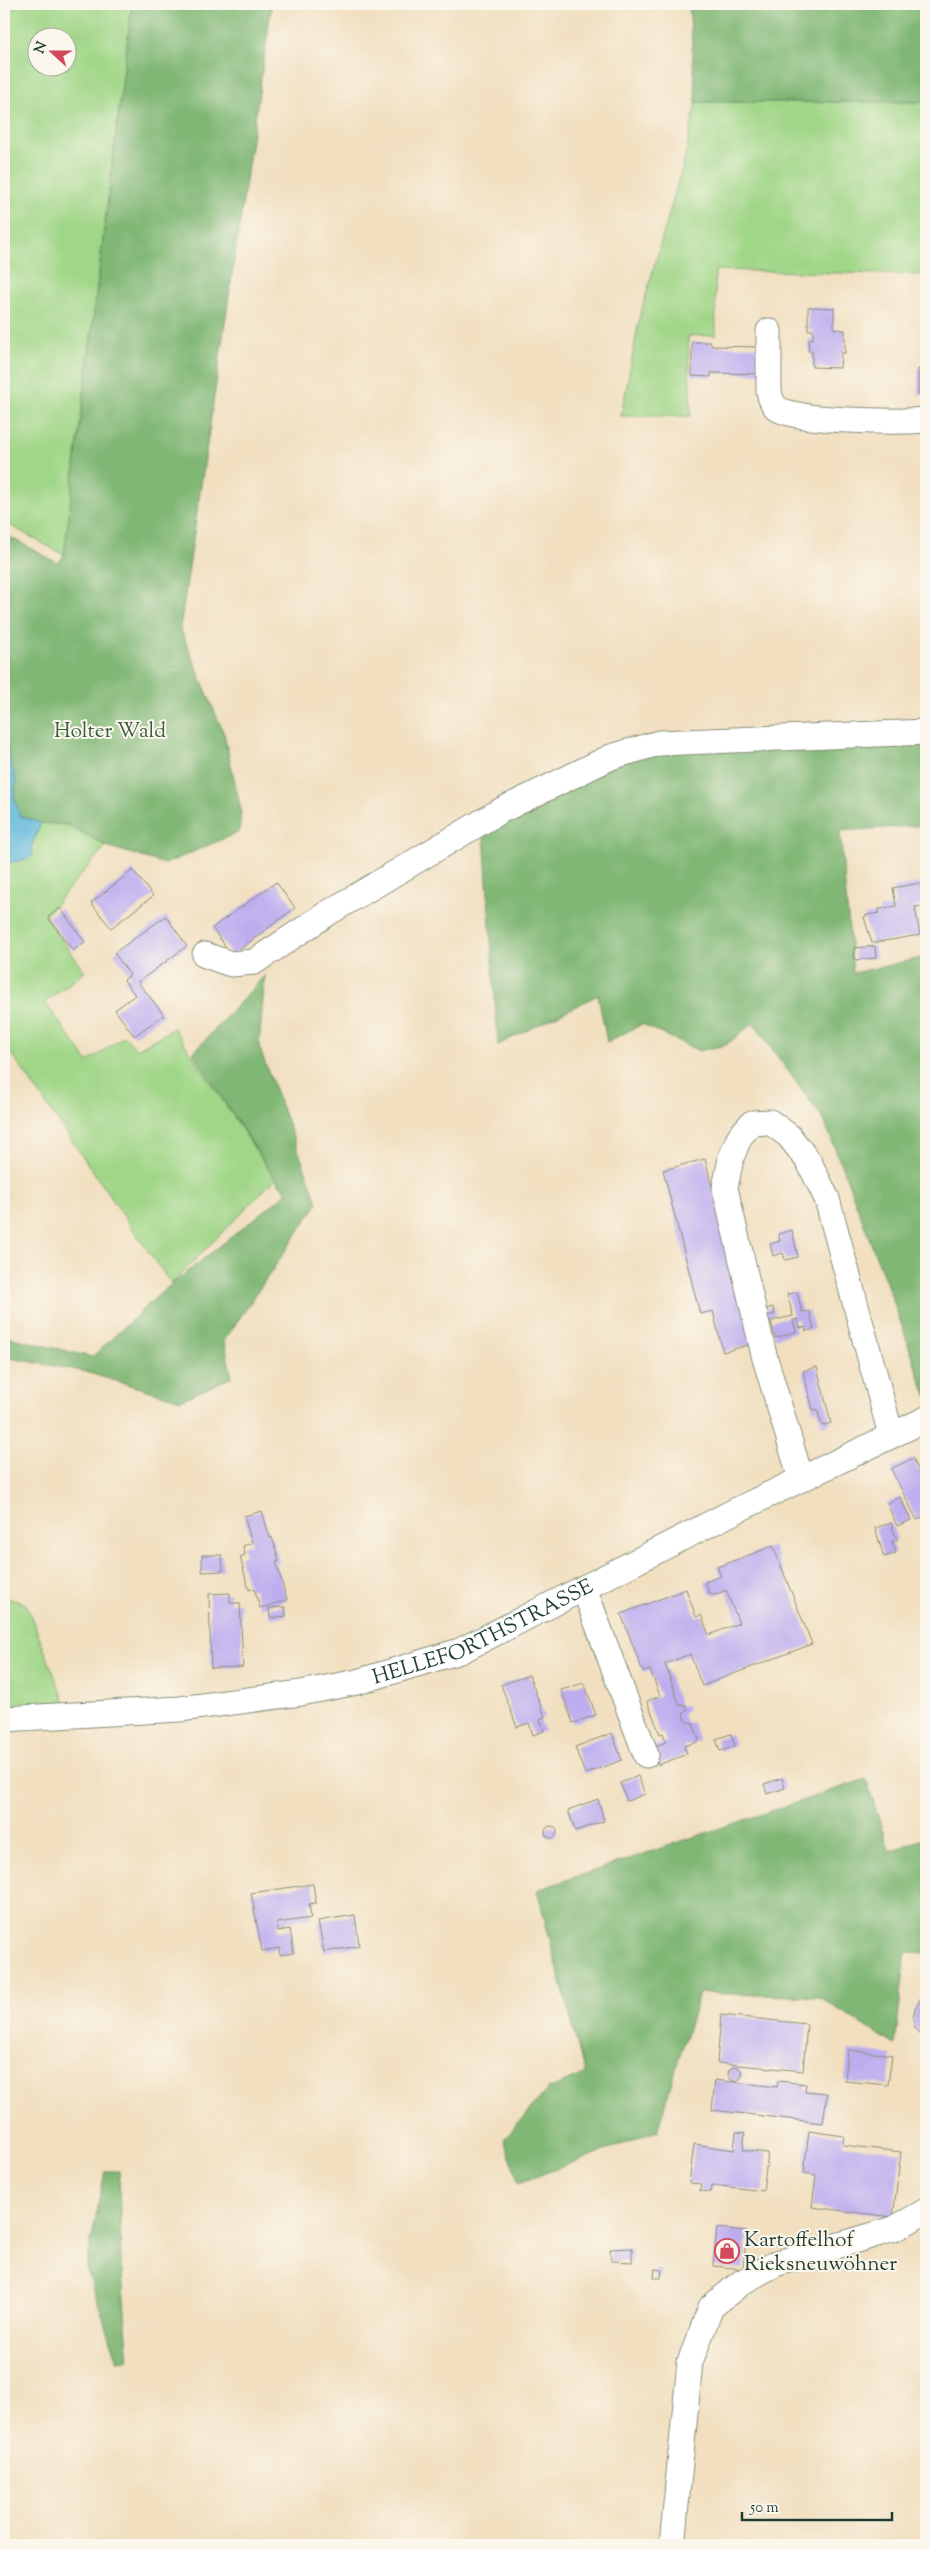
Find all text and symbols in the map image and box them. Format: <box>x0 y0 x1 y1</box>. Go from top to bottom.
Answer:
north arrow <box>28 28 78 78</box>
text: N <box>30 39 53 57</box>
park label: Holter Wald <box>54 717 166 747</box>
street label: HELLEFORTHSTRASSE <box>369 1572 599 1694</box>
place label: Kartoffelhof Rieksneuwöhner <box>744 2226 897 2280</box>
shop icon: Kartoffelhof Rieksneuwöhner <box>714 2238 740 2264</box>
scale bar <box>742 2489 892 2521</box>
text: 50 m <box>749 2498 779 2519</box>

